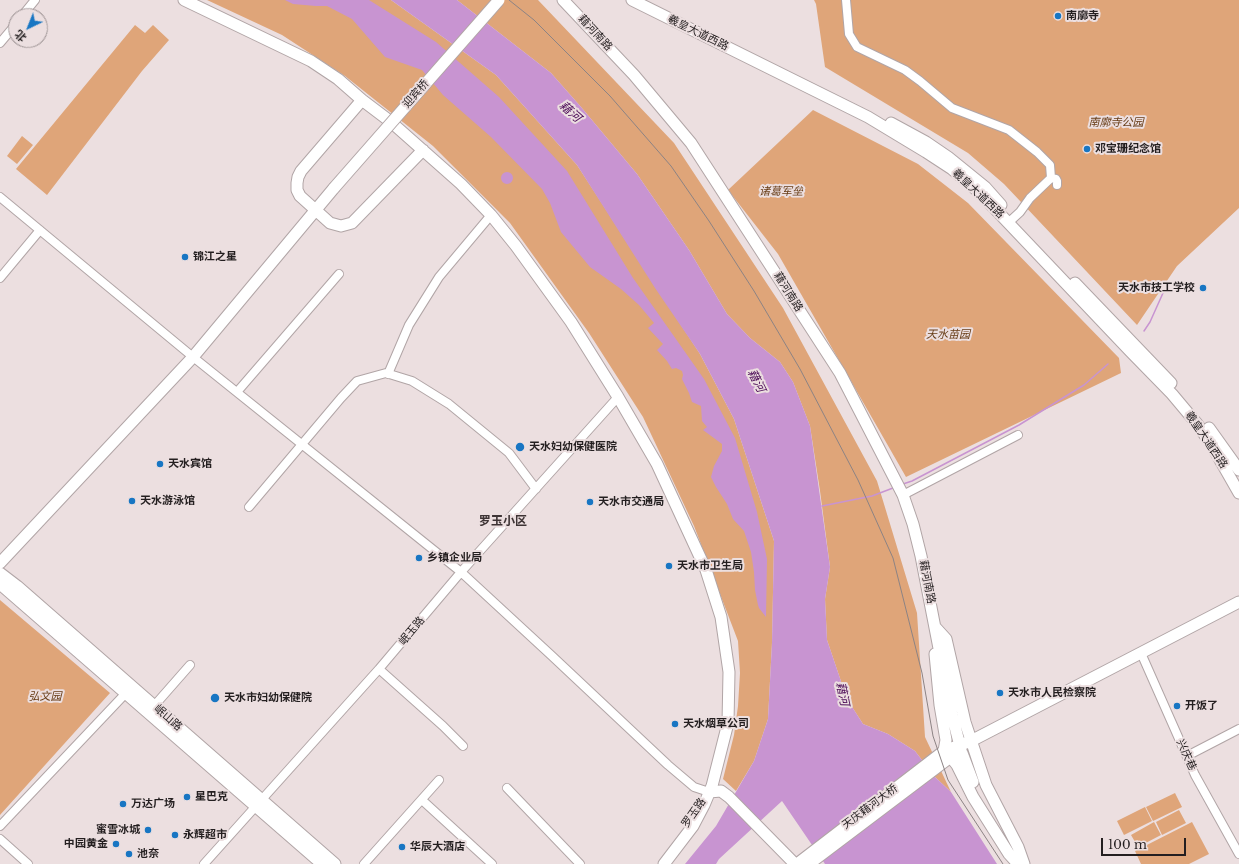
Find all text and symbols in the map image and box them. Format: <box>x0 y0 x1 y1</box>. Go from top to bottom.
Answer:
north arrow <box>8 8 48 48</box>
place label: 南廓寺 <box>1066 9 1099 23</box>
marker: 南廓寺 <box>1053 11 1063 21</box>
street label: 藉河南路 <box>575 12 615 54</box>
street label: 羲皇大道西路 <box>665 13 731 53</box>
text: 北 <box>12 27 29 45</box>
street label: 迎宾桥 <box>400 77 432 111</box>
water label: 藉河 <box>556 99 584 125</box>
park label: 南廓寺公园 <box>1089 116 1143 130</box>
place label: 邓宝珊纪念馆 <box>1095 142 1161 156</box>
marker: 邓宝珊纪念馆 <box>1082 144 1092 154</box>
street label: 羲皇大道西路 <box>949 167 1007 221</box>
park label: 诸葛军垒 <box>759 185 803 199</box>
place label: 锦江之星 <box>193 250 237 264</box>
marker: 锦江之星 <box>180 252 190 262</box>
street label: 藉河南路 <box>771 270 805 314</box>
place label: 天水市技工学校 <box>1118 281 1195 295</box>
marker: 天水市技工学校 <box>1198 283 1208 293</box>
park label: 天水苗园 <box>926 328 970 342</box>
water label: 藉河 <box>744 367 768 395</box>
street label: 羲皇大道西路 <box>1182 409 1230 471</box>
place label: 天水妇幼保健医院 <box>529 440 617 454</box>
marker: 天水妇幼保健医院 <box>514 441 526 453</box>
place label: 天水宾馆 <box>168 457 212 471</box>
marker: 天水宾馆 <box>155 459 165 469</box>
place label: 天水游泳馆 <box>140 494 195 508</box>
place label: 天水市交通局 <box>598 495 664 509</box>
marker: 天水游泳馆 <box>127 496 137 506</box>
marker: 天水市交通局 <box>585 497 595 507</box>
district label: 罗玉小区 <box>479 515 527 529</box>
place label: 乡镇企业局 <box>427 551 482 565</box>
marker: 乡镇企业局 <box>414 553 424 563</box>
place label: 天水市卫生局 <box>677 559 743 573</box>
street label: 藉河南路 <box>916 559 938 605</box>
marker: 天水市卫生局 <box>664 561 674 571</box>
street label: 岷玉路 <box>396 614 428 648</box>
water label: 藉河 <box>832 681 852 707</box>
place label: 天水市人民检察院 <box>1008 686 1096 700</box>
marker: 天水市人民检察院 <box>995 688 1005 698</box>
park label: 弘文园 <box>29 690 61 704</box>
place label: 天水市妇幼保健院 <box>224 691 312 705</box>
marker: 天水市妇幼保健院 <box>209 692 221 704</box>
place label: 开饭了 <box>1185 699 1218 713</box>
marker: 开饭了 <box>1172 701 1182 711</box>
street label: 岷山路 <box>151 702 185 734</box>
place label: 天水烟草公司 <box>683 717 749 731</box>
marker: 天水烟草公司 <box>670 719 680 729</box>
street label: 兴庆巷 <box>1173 737 1199 773</box>
street label: 天庆藉河大桥 <box>840 782 900 832</box>
place label: 星巴克 <box>195 790 228 804</box>
marker: 星巴克 <box>182 792 192 802</box>
street label: 罗玉路 <box>679 796 709 830</box>
place label: 万达广场 <box>131 797 175 811</box>
marker: 万达广场 <box>118 799 128 809</box>
place label: 蜜雪冰城 <box>96 823 140 837</box>
marker: 蜜雪冰城 <box>143 825 153 835</box>
place label: 永辉超市 <box>183 828 227 842</box>
marker: 永辉超市 <box>170 830 180 840</box>
scale bar <box>1103 830 1188 856</box>
place label: 中园黄金 <box>64 837 108 851</box>
text: 100 m <box>1108 837 1147 852</box>
marker: 中园黄金 <box>111 839 121 849</box>
place label: 华辰大酒店 <box>410 840 465 854</box>
marker: 华辰大酒店 <box>397 842 407 852</box>
place label: 池奈 <box>137 847 159 861</box>
marker: 池奈 <box>124 849 134 859</box>

